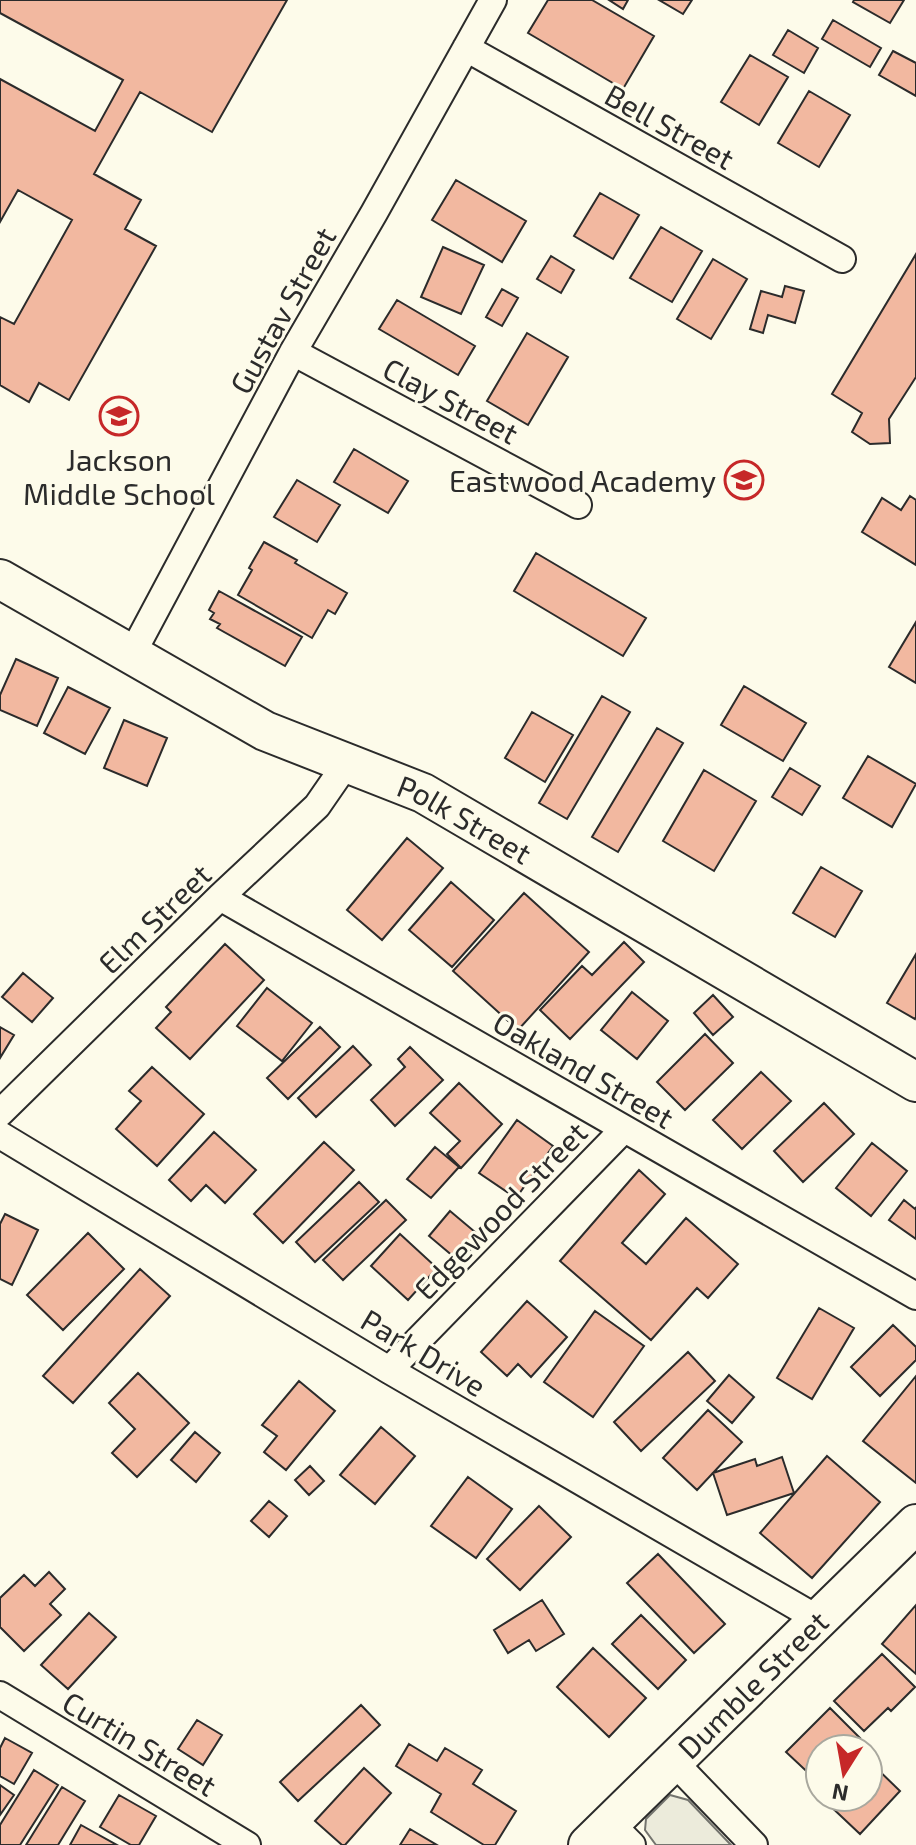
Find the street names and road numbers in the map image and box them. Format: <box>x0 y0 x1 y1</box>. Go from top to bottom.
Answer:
street label: Bell Street <box>599 76 741 176</box>
street label: Gustav Street <box>222 221 342 399</box>
street label: Clay Street <box>377 349 525 451</box>
street label: Polk Street <box>393 767 538 871</box>
street label: Elm Street <box>90 856 218 980</box>
street label: Oakland Street <box>488 1003 680 1135</box>
street label: Edgewood Street <box>406 1114 594 1306</box>
street label: Park Drive <box>355 1301 493 1403</box>
street label: Dumble Street <box>670 1603 835 1765</box>
street label: Curtin Street <box>57 1683 223 1803</box>

